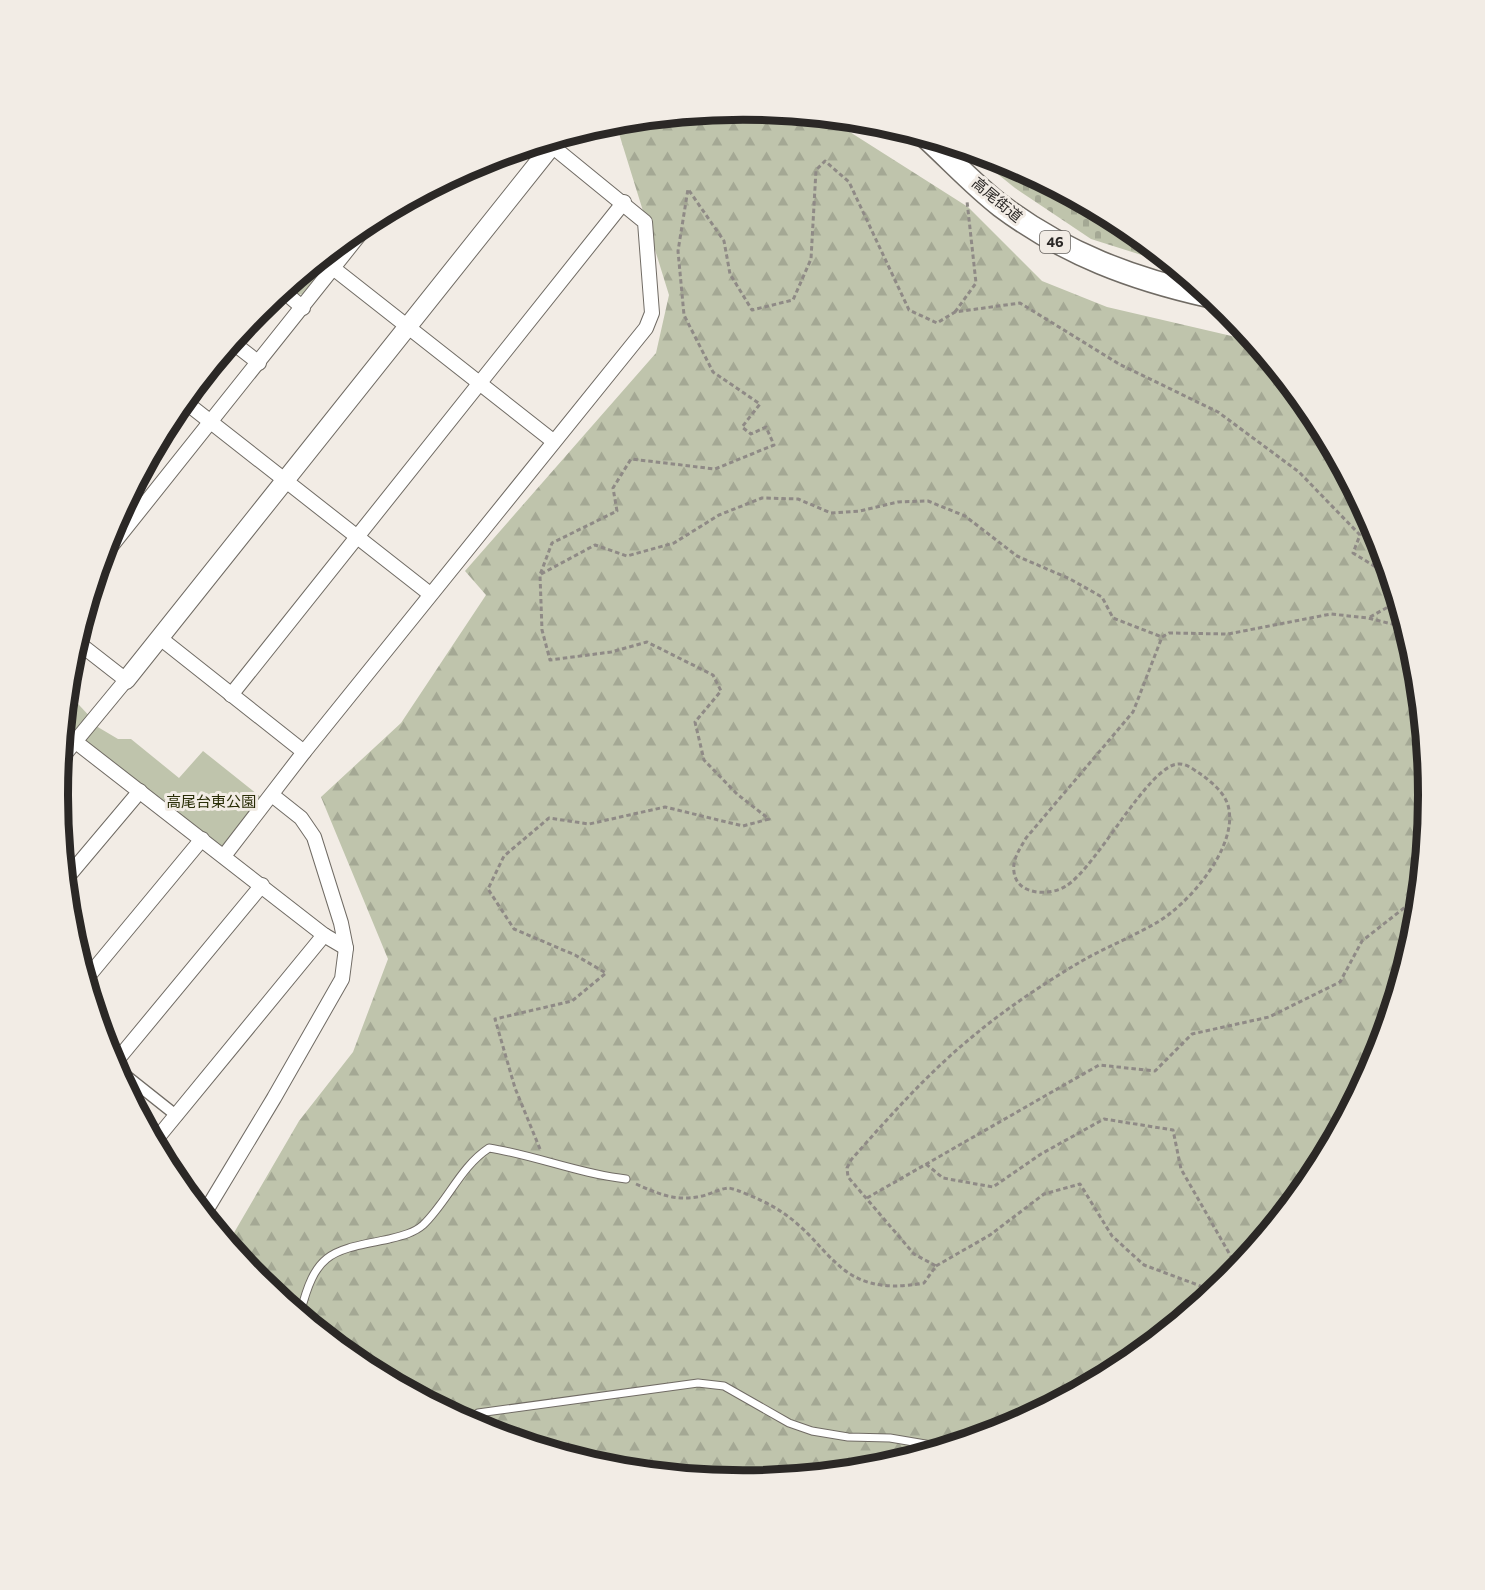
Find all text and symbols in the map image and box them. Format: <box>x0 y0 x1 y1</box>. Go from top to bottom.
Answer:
street label: 高尾街道 <box>969 173 1026 225</box>
road number: 46 <box>1040 231 1070 253</box>
park label: 高尾台東公園 <box>166 792 256 810</box>

